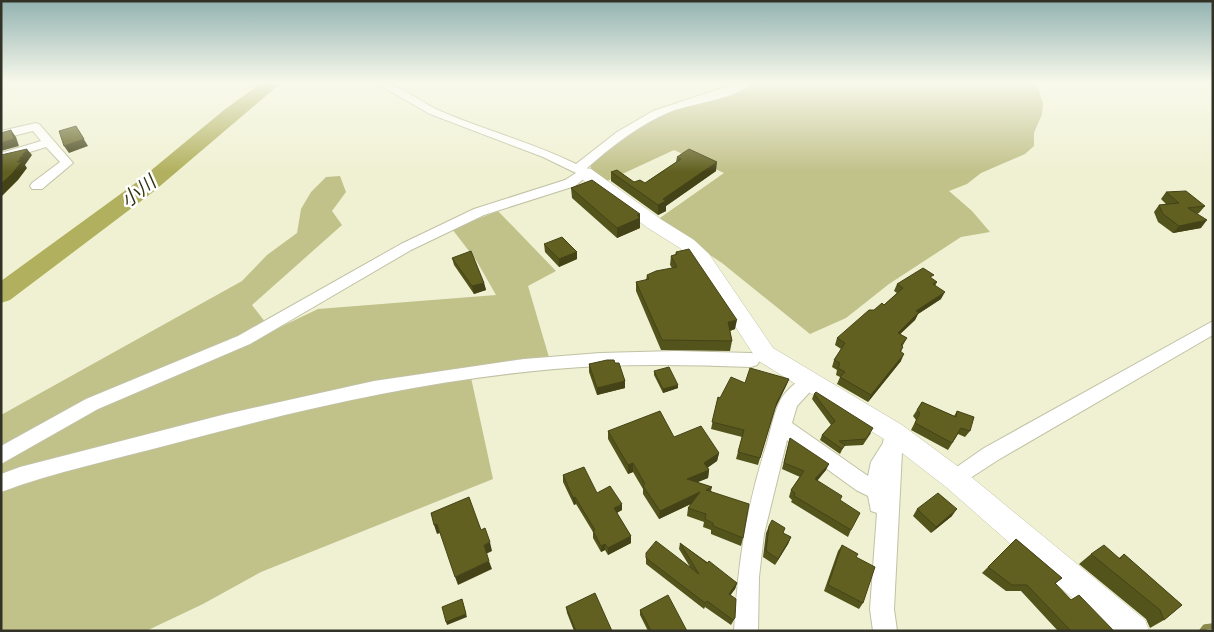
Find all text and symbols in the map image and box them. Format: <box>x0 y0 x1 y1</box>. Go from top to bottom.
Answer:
water label: 小川 <box>116 169 161 211</box>

